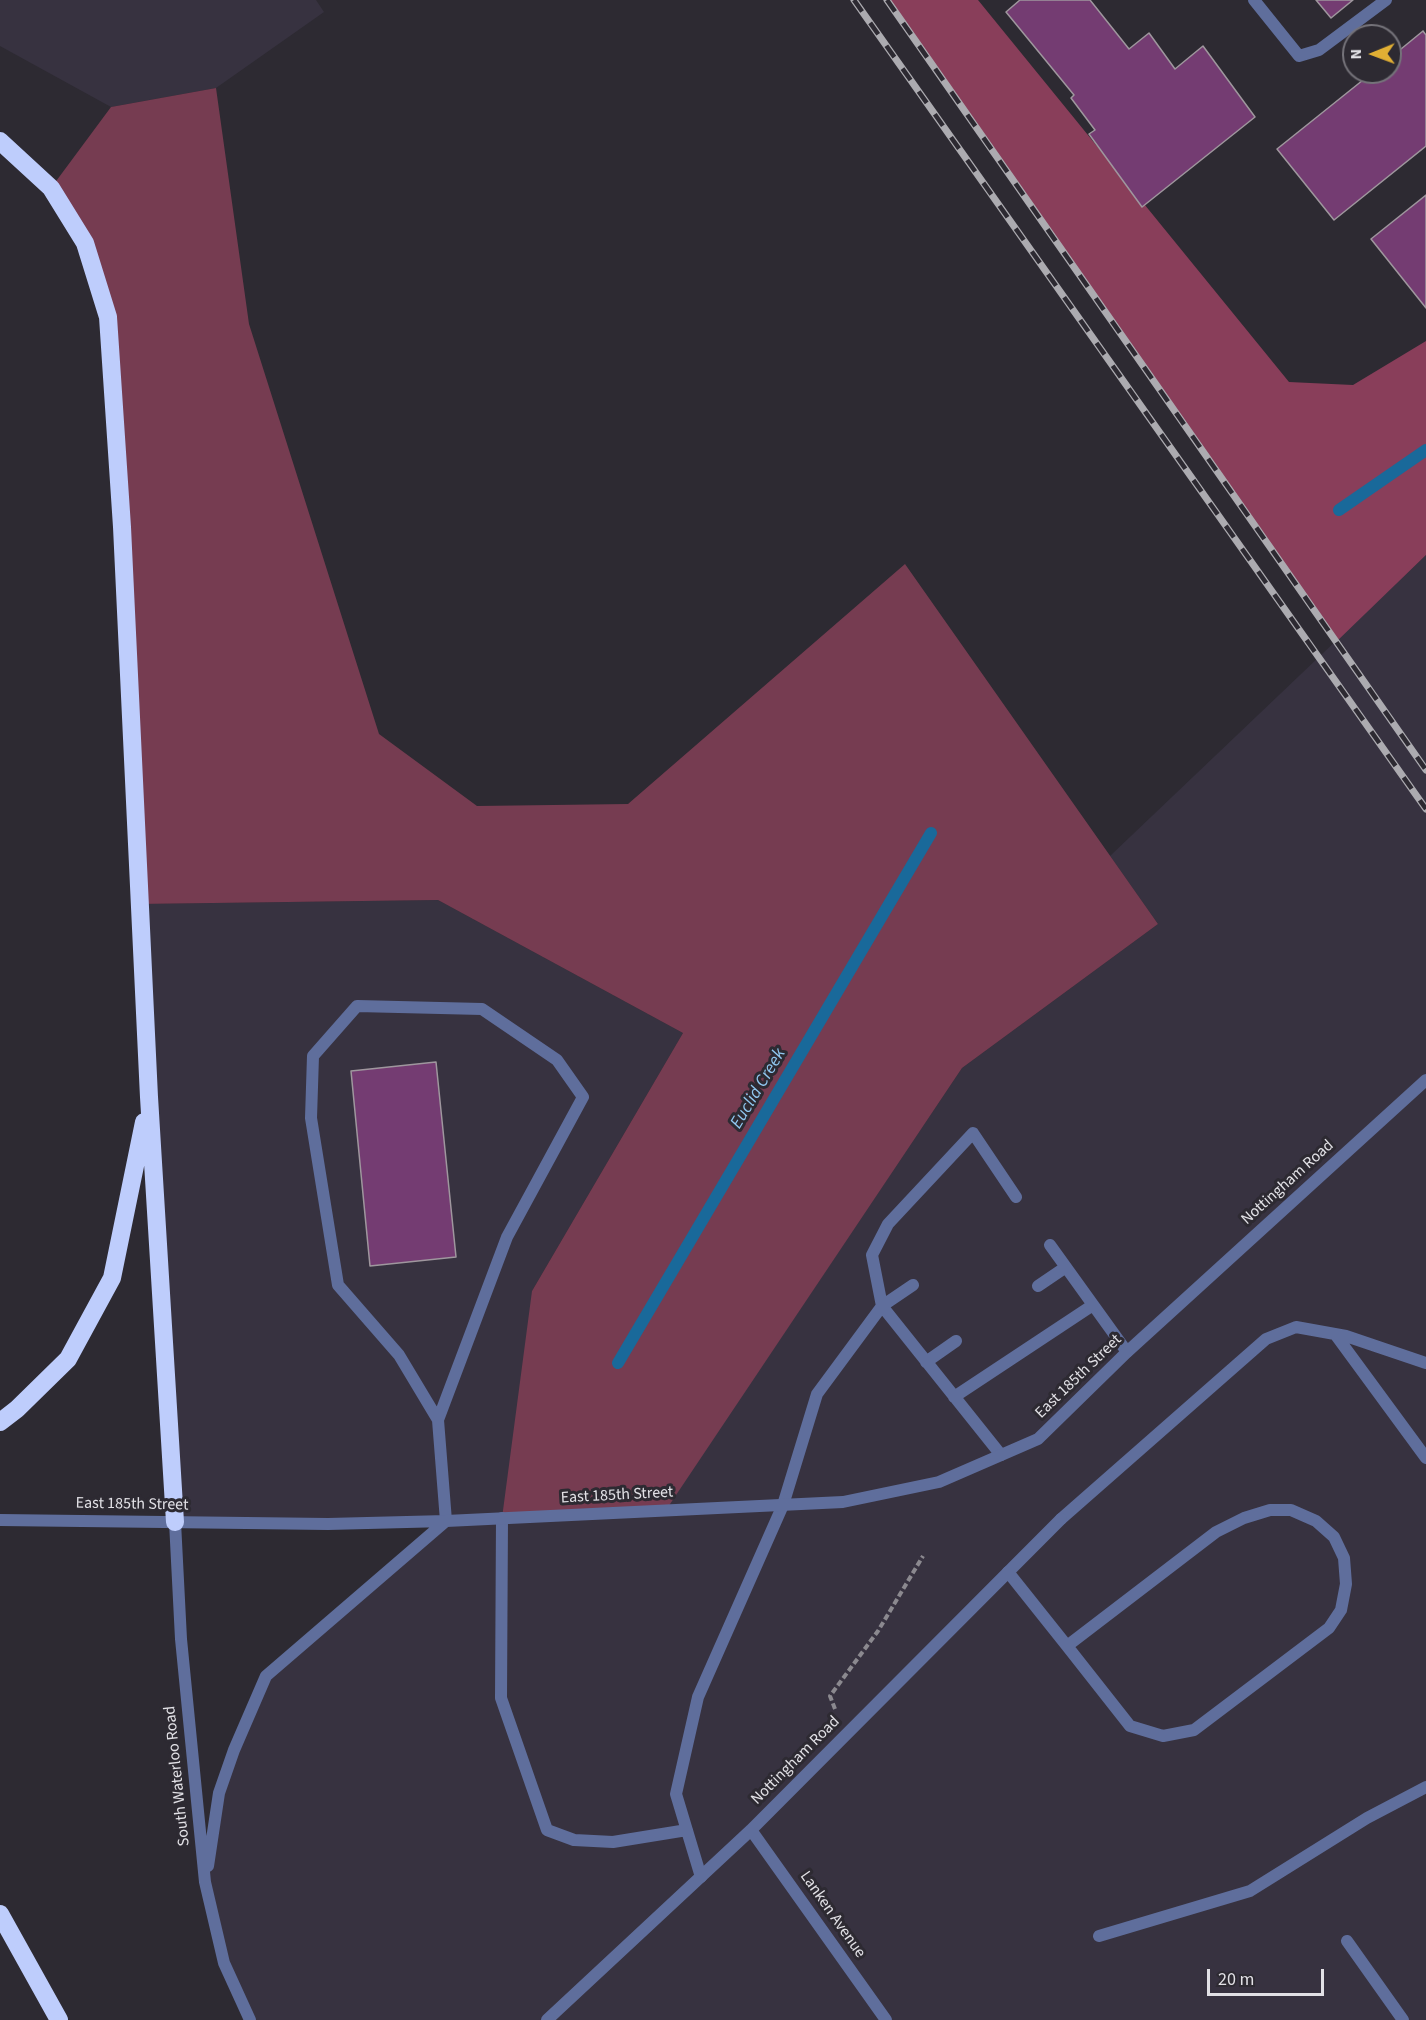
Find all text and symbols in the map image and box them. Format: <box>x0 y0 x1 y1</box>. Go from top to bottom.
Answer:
north arrow <box>1342 24 1402 84</box>
text: N <box>1345 49 1367 60</box>
water label: Euclid Creek <box>727 1045 791 1133</box>
street label: Nottingham Road <box>1238 1137 1338 1229</box>
street label: East 185th Street <box>1032 1331 1126 1423</box>
street label: East 185th Street <box>560 1483 674 1509</box>
street label: East 185th Street <box>75 1494 189 1516</box>
street label: South Waterloo Road <box>161 1705 195 1847</box>
street label: Nottingham Road <box>748 1713 844 1809</box>
street label: Lanken Avenue <box>795 1868 869 1962</box>
scale bar <box>1210 1957 1327 1995</box>
text: 20 m <box>1218 1967 1254 1992</box>

